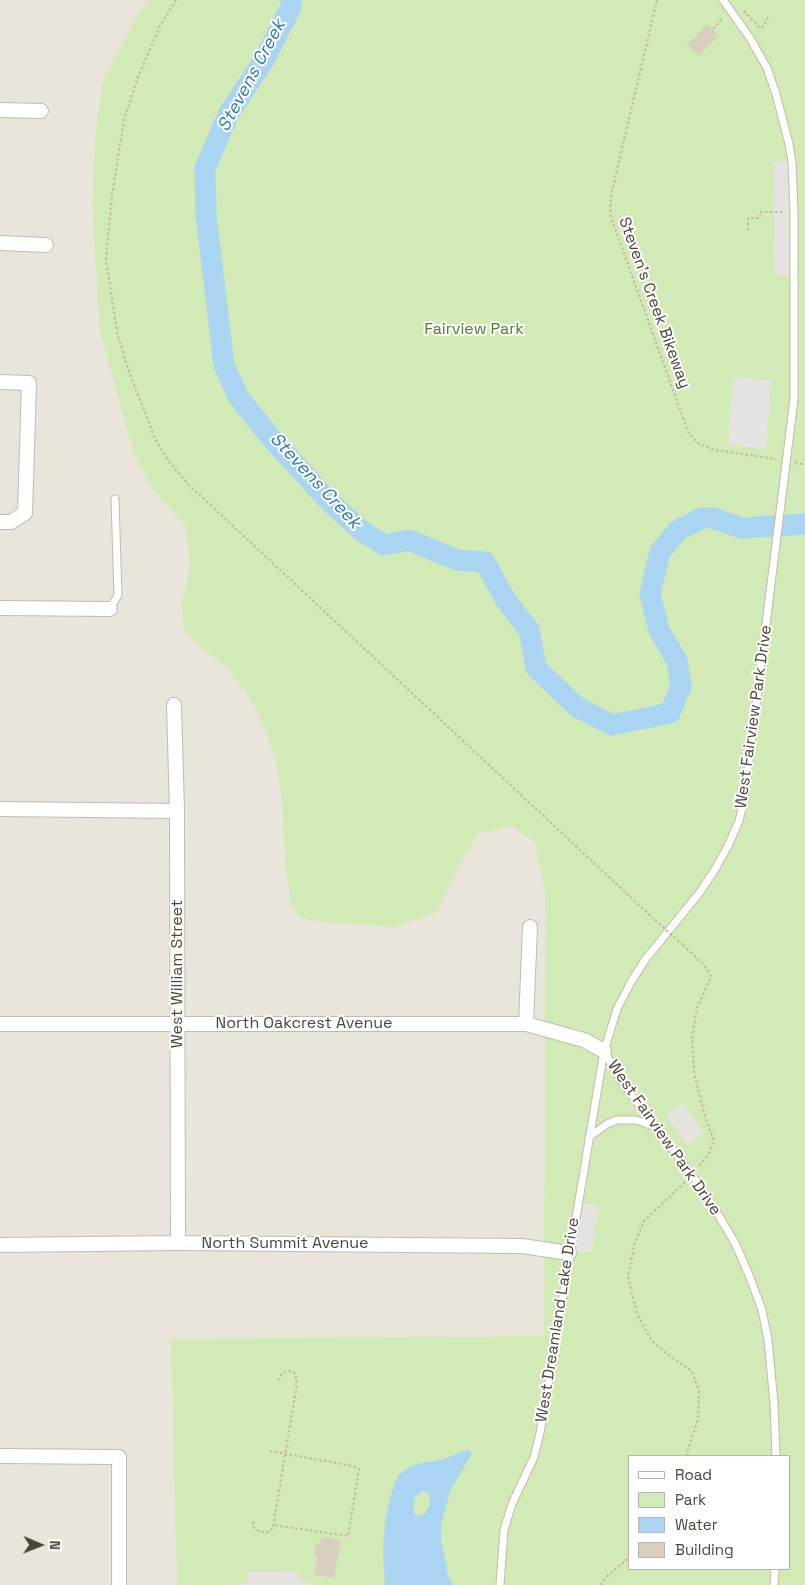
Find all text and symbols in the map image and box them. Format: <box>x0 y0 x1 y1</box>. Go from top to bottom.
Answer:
water label: Stevens Creek <box>213 16 291 136</box>
street label: Steven's Creek Bikeway <box>614 215 694 391</box>
park label: Fairview Park <box>424 320 524 340</box>
water label: Stevens Creek <box>265 428 365 534</box>
street label: West Fairview Park Drive <box>732 624 776 810</box>
street label: West William Street <box>168 900 188 1048</box>
street label: North Oakcrest Avenue <box>216 1014 392 1034</box>
street label: West Fairview Park Drive <box>603 1057 725 1219</box>
street label: West Dreamland Lake Drive <box>532 1216 584 1424</box>
street label: North Summit Avenue <box>202 1234 368 1254</box>
legend <box>628 1455 790 1570</box>
text: Road <box>675 1465 712 1484</box>
text: Park <box>675 1490 706 1509</box>
text: Water <box>675 1515 717 1534</box>
north arrow <box>15 1520 65 1570</box>
text: N <box>46 1540 64 1550</box>
text: Building <box>675 1540 734 1559</box>

